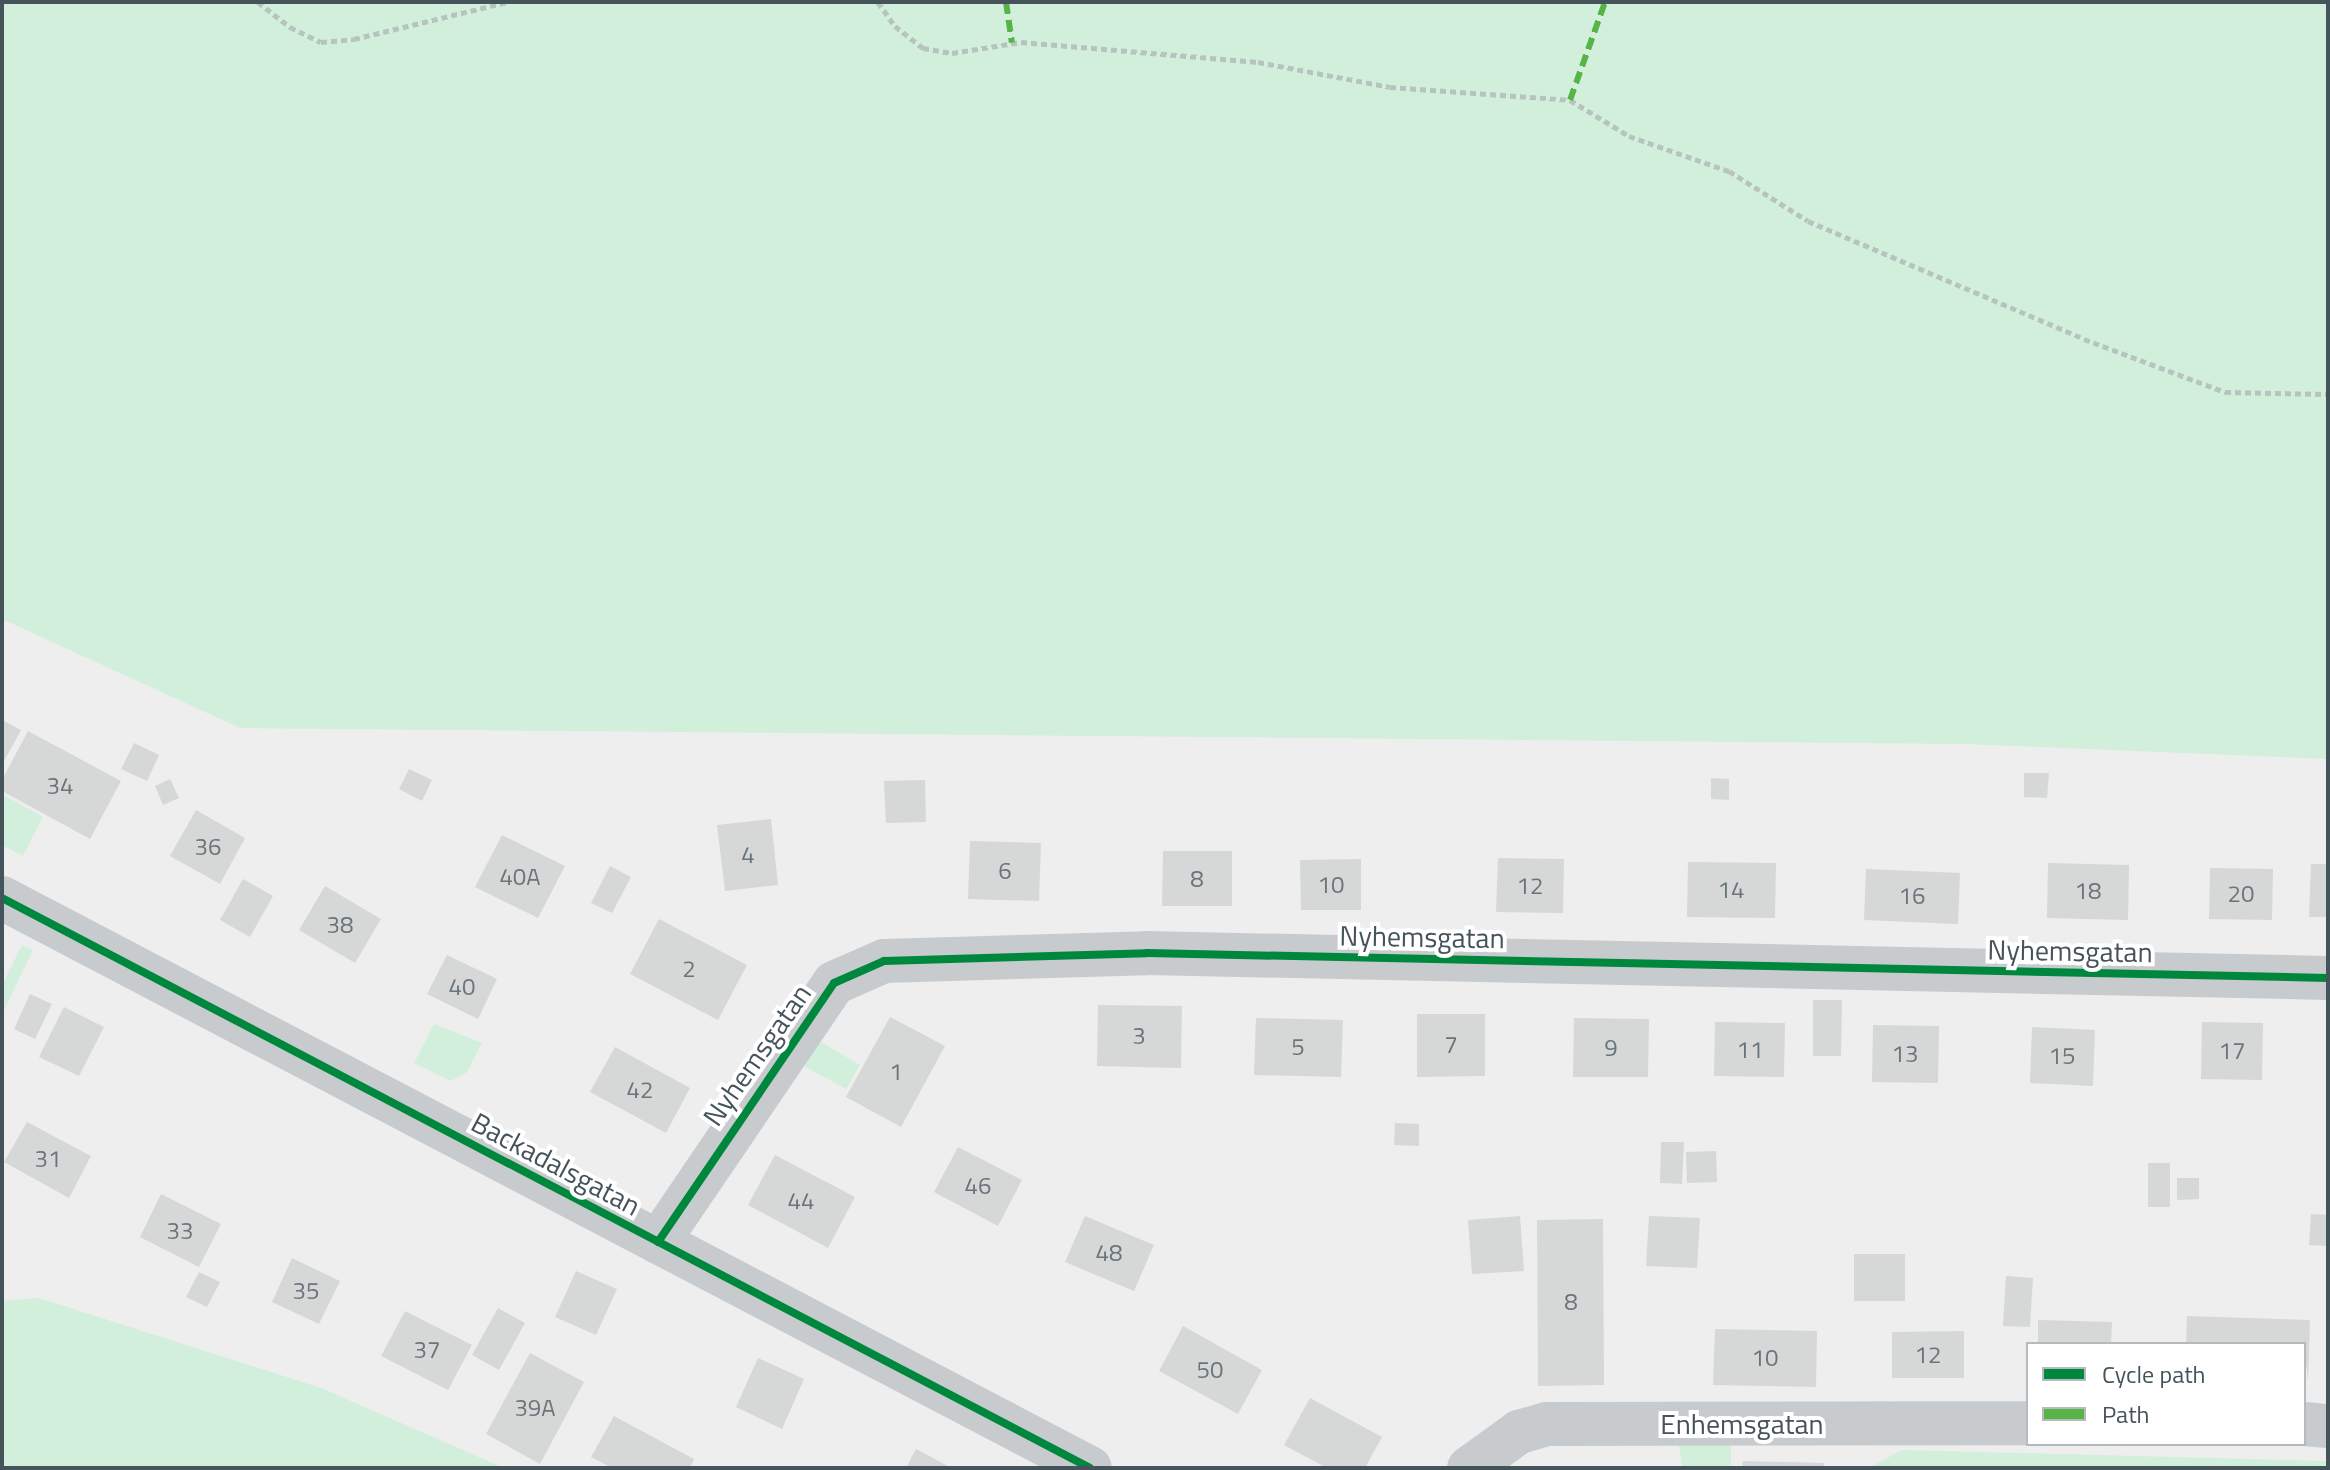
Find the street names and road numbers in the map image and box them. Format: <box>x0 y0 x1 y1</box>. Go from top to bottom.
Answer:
street label: Nyhemsgatan <box>1339 919 1505 955</box>
street label: Nyhemsgatan <box>1987 933 2153 969</box>
street label: Nyhemsgatan <box>696 978 818 1132</box>
street label: Backadalsgatan <box>466 1105 646 1223</box>
street label: Enhemsgatan <box>1660 1407 1824 1441</box>

